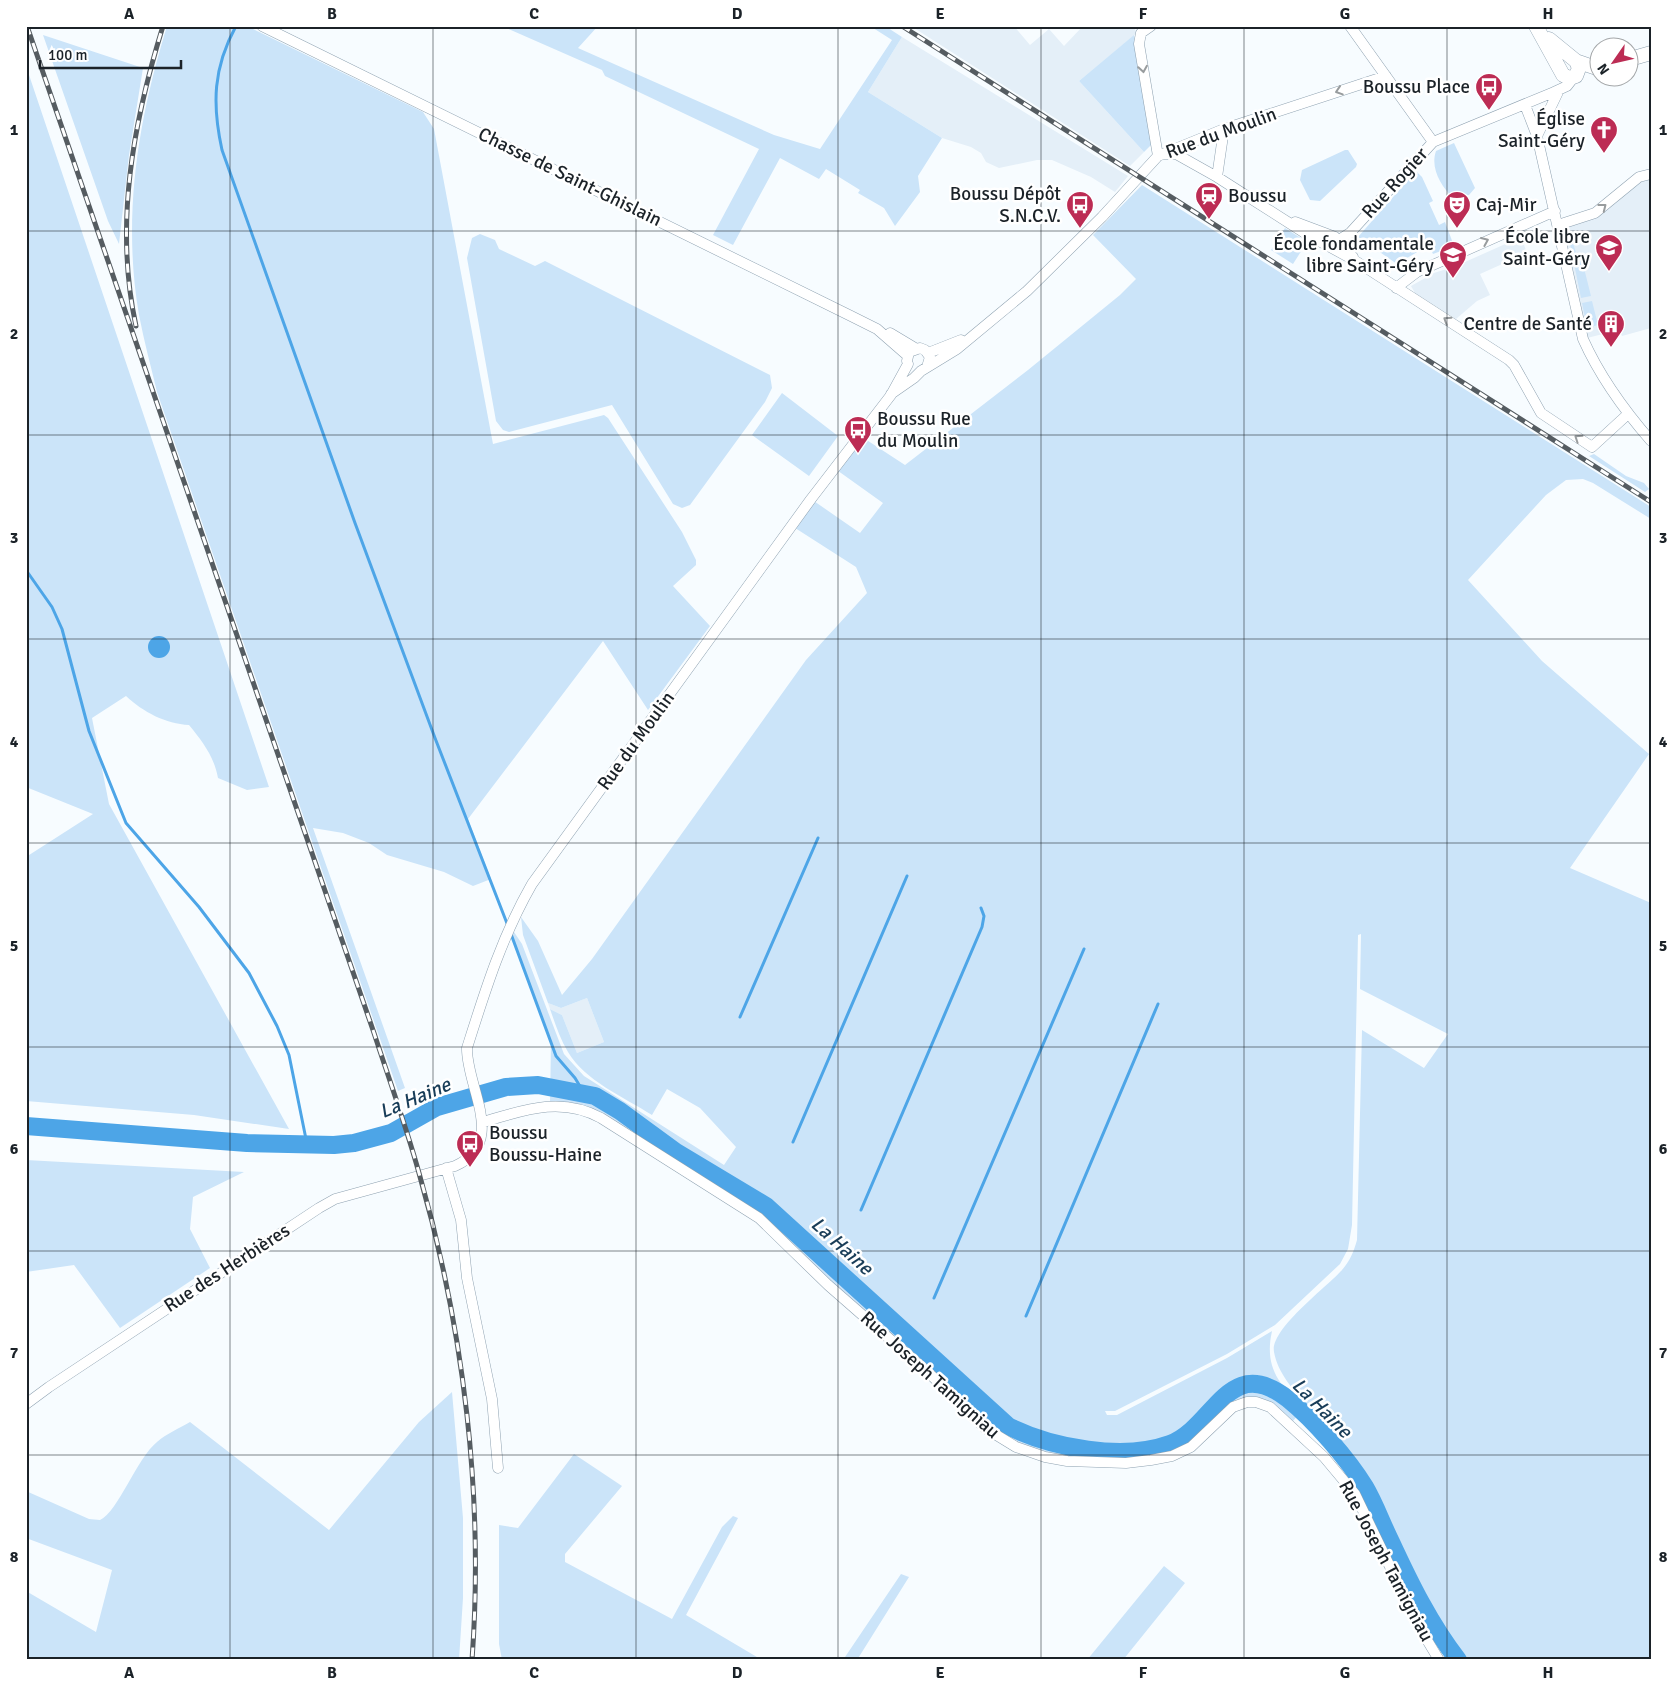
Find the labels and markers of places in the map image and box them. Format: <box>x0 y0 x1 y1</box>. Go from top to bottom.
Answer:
bus stop icon: Boussu Place <box>1474 72 1504 111</box>
place label: Boussu Place <box>1363 75 1470 99</box>
place label: Église Saint-Géry <box>1498 107 1585 153</box>
church icon: Église Saint-Géry <box>1589 115 1619 154</box>
station icon: Boussu <box>1194 181 1224 220</box>
place label: Boussu Dépôt S.N.C.V. <box>950 182 1061 228</box>
place label: Boussu <box>1228 184 1287 208</box>
bus stop icon: Boussu Dépôt S.N.C.V. <box>1065 190 1095 229</box>
theatre icon: Caj-Mir <box>1442 190 1472 229</box>
place label: Caj-Mir <box>1476 193 1536 217</box>
place label: École libre Saint-Géry <box>1503 225 1590 271</box>
place label: École fondamentale libre Saint-Géry <box>1273 232 1434 278</box>
school or university icon: École libre Saint-Géry <box>1594 233 1624 272</box>
school or university icon: École fondamentale libre Saint-Géry <box>1438 240 1468 279</box>
building icon: Centre de Santé <box>1596 309 1626 348</box>
place label: Centre de Santé <box>1464 312 1592 336</box>
place label: Boussu Rue du Moulin <box>877 407 971 453</box>
bus stop icon: Boussu Rue du Moulin <box>843 415 873 454</box>
place label: Boussu Boussu-Haine <box>489 1121 602 1167</box>
bus stop icon: Boussu Boussu-Haine <box>455 1129 485 1168</box>

